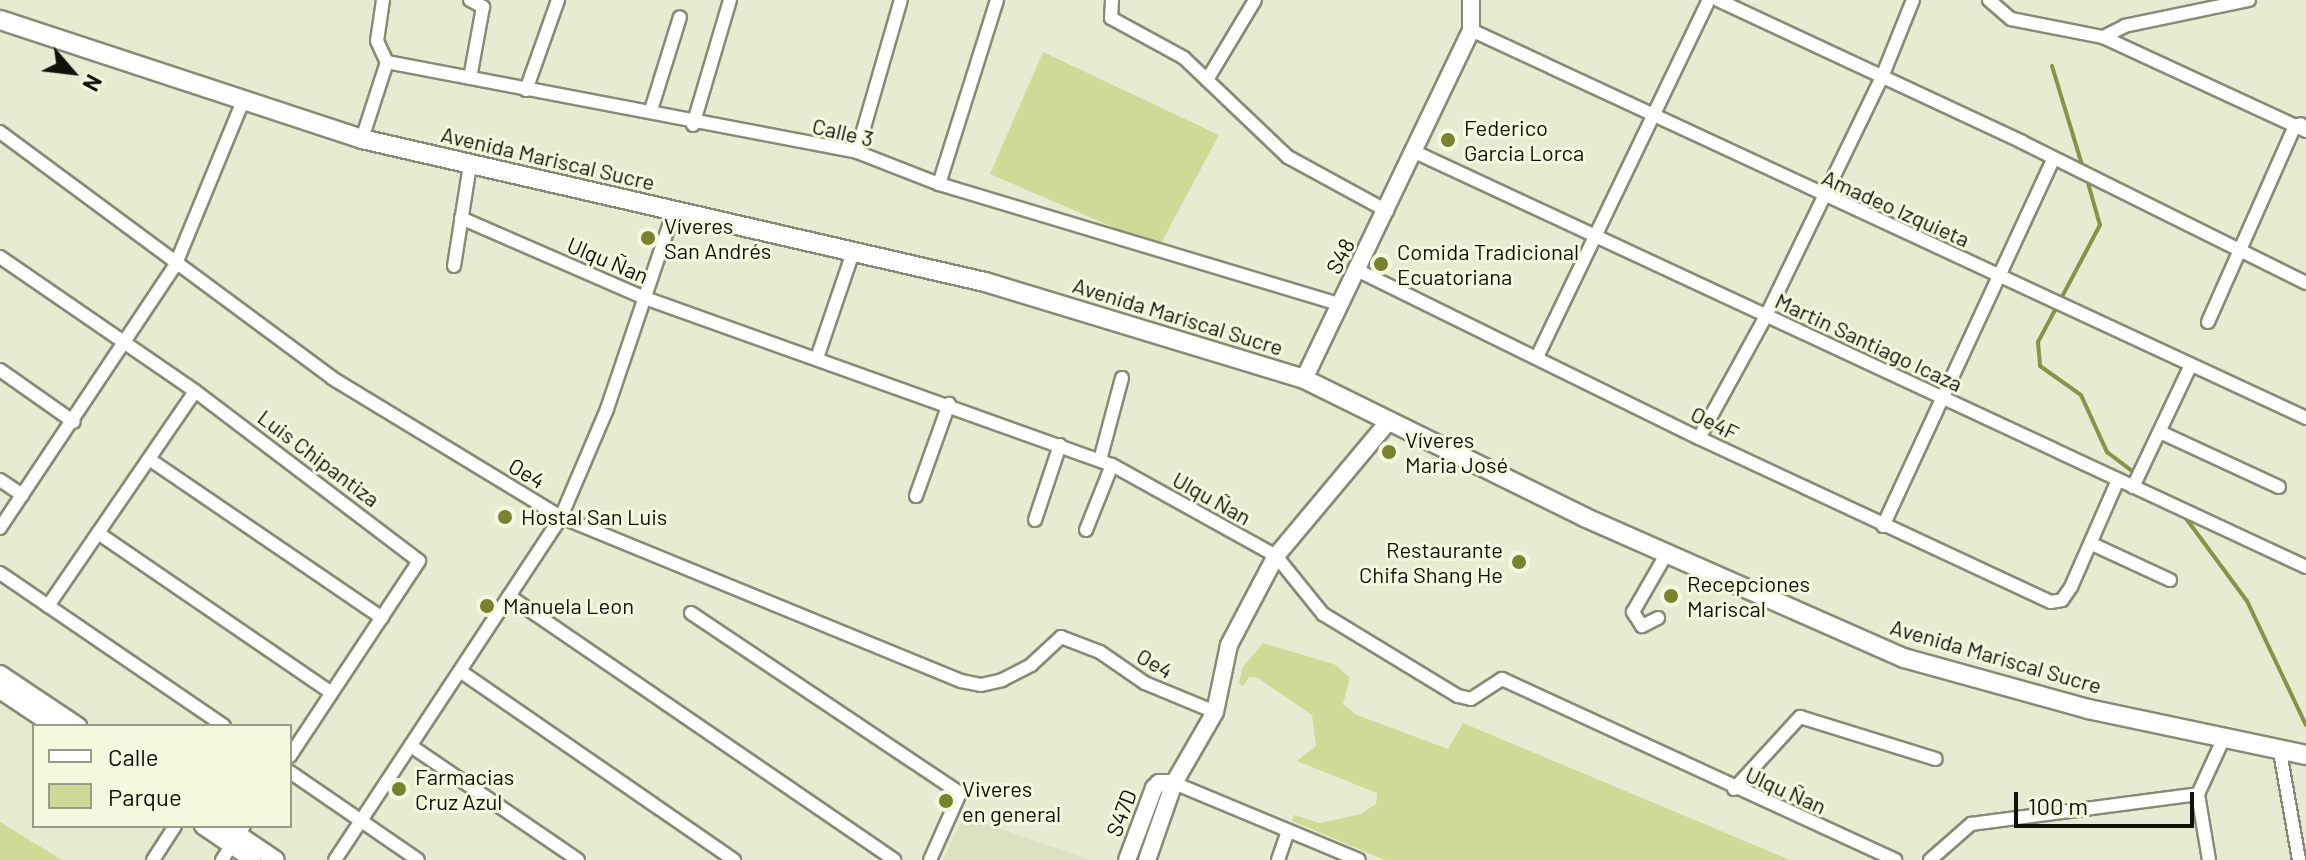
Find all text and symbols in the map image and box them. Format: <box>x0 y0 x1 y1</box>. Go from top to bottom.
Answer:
north arrow <box>32 32 112 112</box>
text: N <box>78 71 108 96</box>
street label: Calle 3 <box>810 112 876 152</box>
place label: Federico Garcia Lorca <box>1464 114 1584 166</box>
street label: Avenida Mariscal Sucre <box>438 121 658 195</box>
marker: Federico Garcia Lorca <box>1439 131 1457 149</box>
street label: Amadeo Izquieta <box>1818 164 1974 252</box>
place label: Víveres San Andrés <box>664 212 771 264</box>
marker: Víveres San Andrés <box>639 229 657 247</box>
street label: Ulqu Ñan <box>563 231 653 289</box>
street label: S48 <box>1320 234 1360 278</box>
place label: Comida Tradicional Ecuatoriana <box>1397 238 1579 290</box>
marker: Comida Tradicional Ecuatoriana <box>1372 255 1390 273</box>
street label: Avenida Mariscal Sucre <box>1070 271 1286 361</box>
street label: Martin Santiago Icaza <box>1771 287 1967 397</box>
street label: Oe4F <box>1687 400 1743 446</box>
street label: Luis Chipantiza <box>253 404 385 512</box>
place label: Víveres Maria José <box>1405 426 1508 478</box>
marker: Víveres Maria José <box>1380 443 1398 461</box>
street label: Oe4 <box>504 452 550 494</box>
street label: Ulqu Ñan <box>1168 466 1256 530</box>
place label: Hostal San Luis <box>521 504 667 530</box>
marker: Hostal San Luis <box>496 508 514 526</box>
place label: Restaurante Chifa Shang He <box>1359 536 1503 588</box>
marker: Restaurante Chifa Shang He <box>1510 553 1528 571</box>
place label: Recepciones Mariscal <box>1687 570 1810 622</box>
marker: Recepciones Mariscal <box>1662 587 1680 605</box>
place label: Manuela Leon <box>503 593 634 619</box>
marker: Manuela Leon <box>478 597 496 615</box>
street label: Avenida Mariscal Sucre <box>1887 613 2105 699</box>
street label: Oe4 <box>1132 642 1178 684</box>
legend <box>32 724 292 828</box>
text: Calle <box>108 742 159 771</box>
street label: Ulqu Ñan <box>1742 761 1830 819</box>
place label: Farmacias Cruz Azul <box>415 763 514 814</box>
place label: Viveres en general <box>962 775 1061 826</box>
scale bar <box>2018 776 2198 826</box>
marker: Farmacias Cruz Azul <box>390 780 408 798</box>
text: Parque <box>108 782 182 811</box>
street label: S47D <box>1100 786 1142 840</box>
text: 100 m <box>2028 791 2088 820</box>
marker: Viveres en general <box>937 792 955 810</box>

